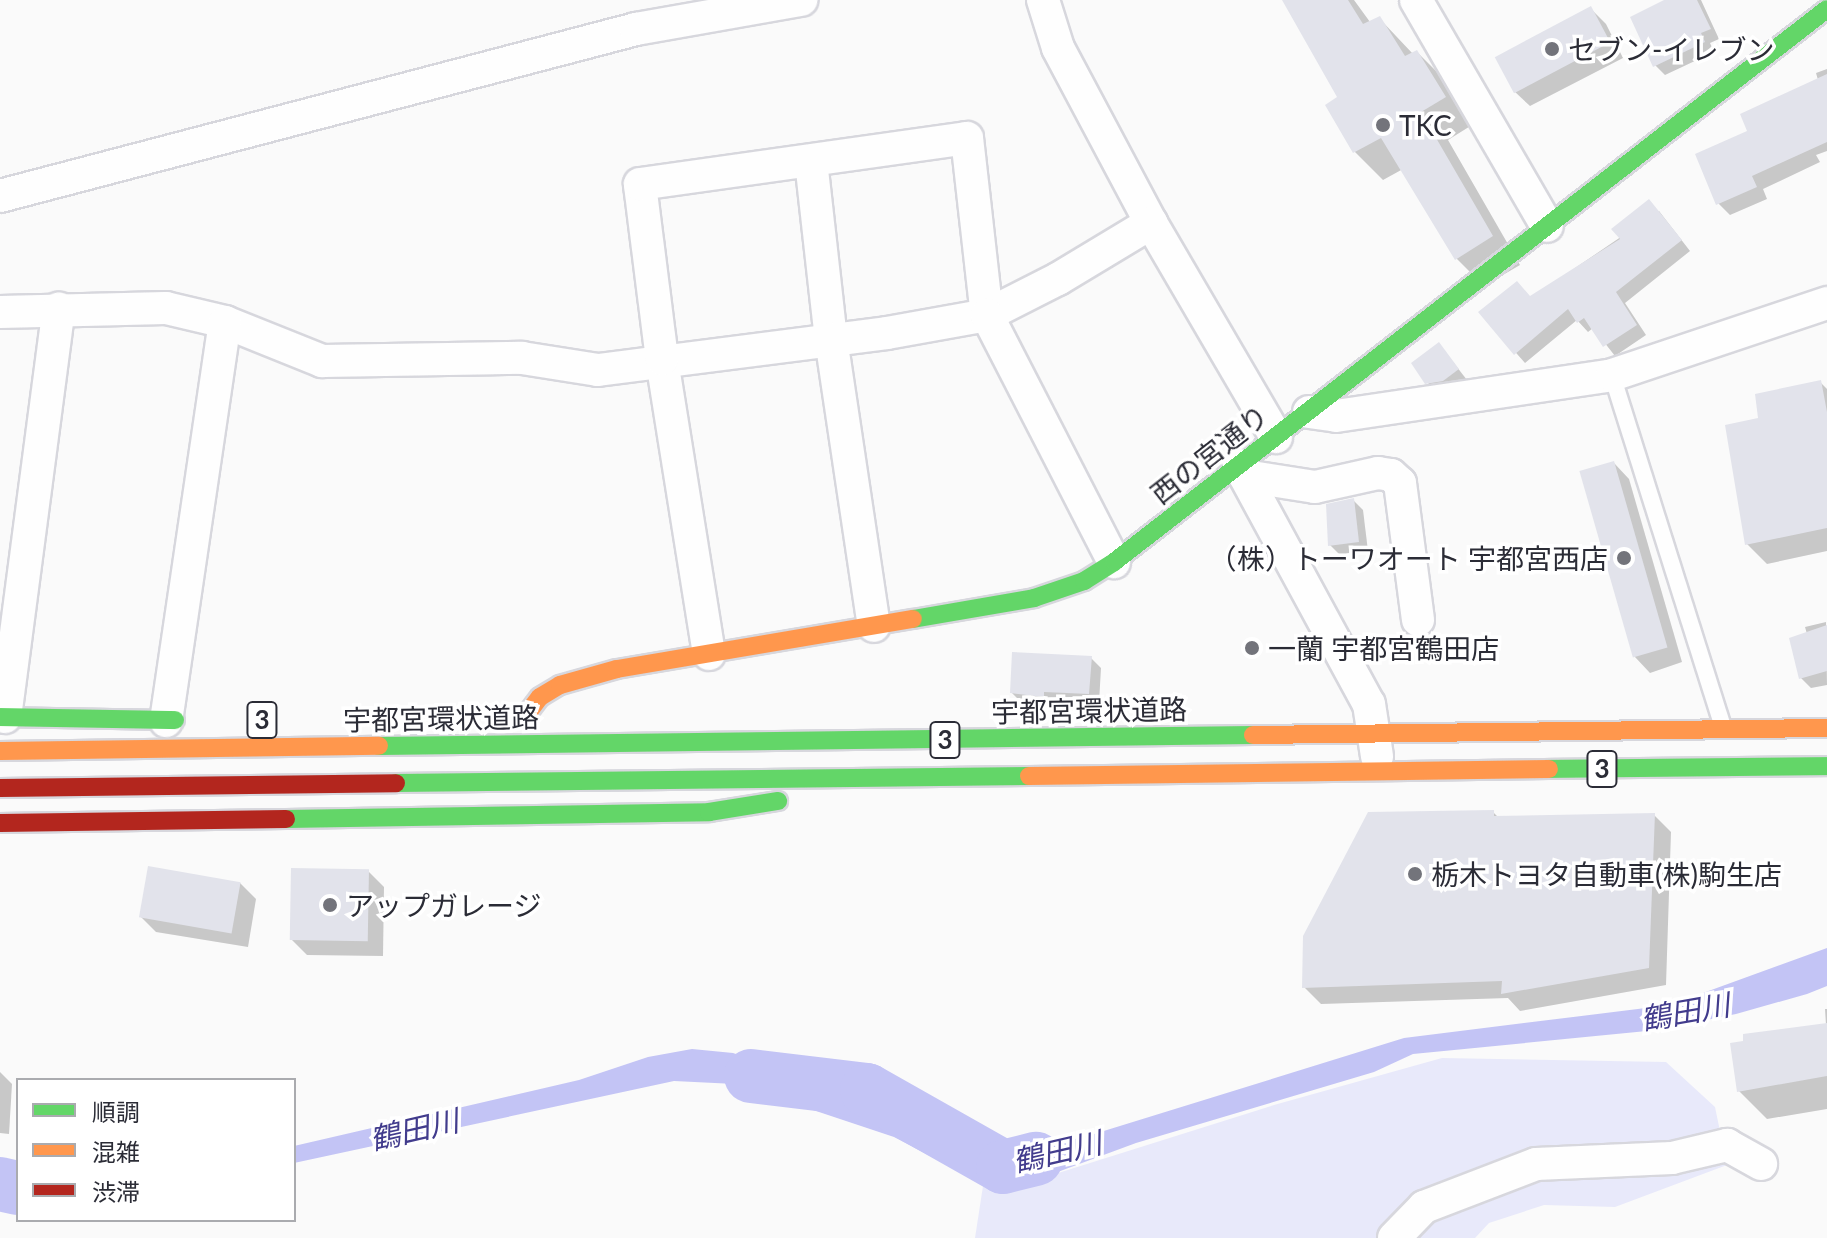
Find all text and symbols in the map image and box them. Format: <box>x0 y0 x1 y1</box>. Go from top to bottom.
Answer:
place label: セブン-イレブン <box>1568 32 1774 66</box>
marker: セブン-イレブン <box>1543 40 1561 58</box>
place label: TKC <box>1399 108 1452 142</box>
marker: TKC <box>1374 116 1392 134</box>
street label: 西の宮通り <box>1143 398 1275 510</box>
place label: （株）トーワオート 宇都宮西店 <box>1209 541 1608 575</box>
marker: （株）トーワオート 宇都宮西店 <box>1615 549 1633 567</box>
place label: 一蘭 宇都宮鶴田店 <box>1268 631 1499 665</box>
marker: 一蘭 宇都宮鶴田店 <box>1243 639 1261 657</box>
street label: 宇都宮環状道路 <box>991 691 1187 729</box>
road number: 3 <box>246 698 278 742</box>
street label: 宇都宮環状道路 <box>343 699 539 737</box>
road number: 3 <box>929 718 961 762</box>
road number: 3 <box>1586 747 1618 791</box>
place label: 栃木トヨタ自動車(株)駒生店 <box>1431 857 1782 891</box>
marker: 栃木トヨタ自動車(株)駒生店 <box>1406 865 1424 883</box>
place label: アップガレージ <box>346 888 542 922</box>
marker: アップガレージ <box>321 896 339 914</box>
water label: 鶴田川 <box>1638 985 1732 1037</box>
legend <box>16 1078 296 1222</box>
text: 順調 <box>92 1097 140 1126</box>
water label: 鶴田川 <box>366 1101 462 1157</box>
water label: 鶴田川 <box>1009 1123 1105 1179</box>
text: 混雑 <box>92 1137 140 1166</box>
text: 渋滞 <box>92 1177 140 1206</box>

